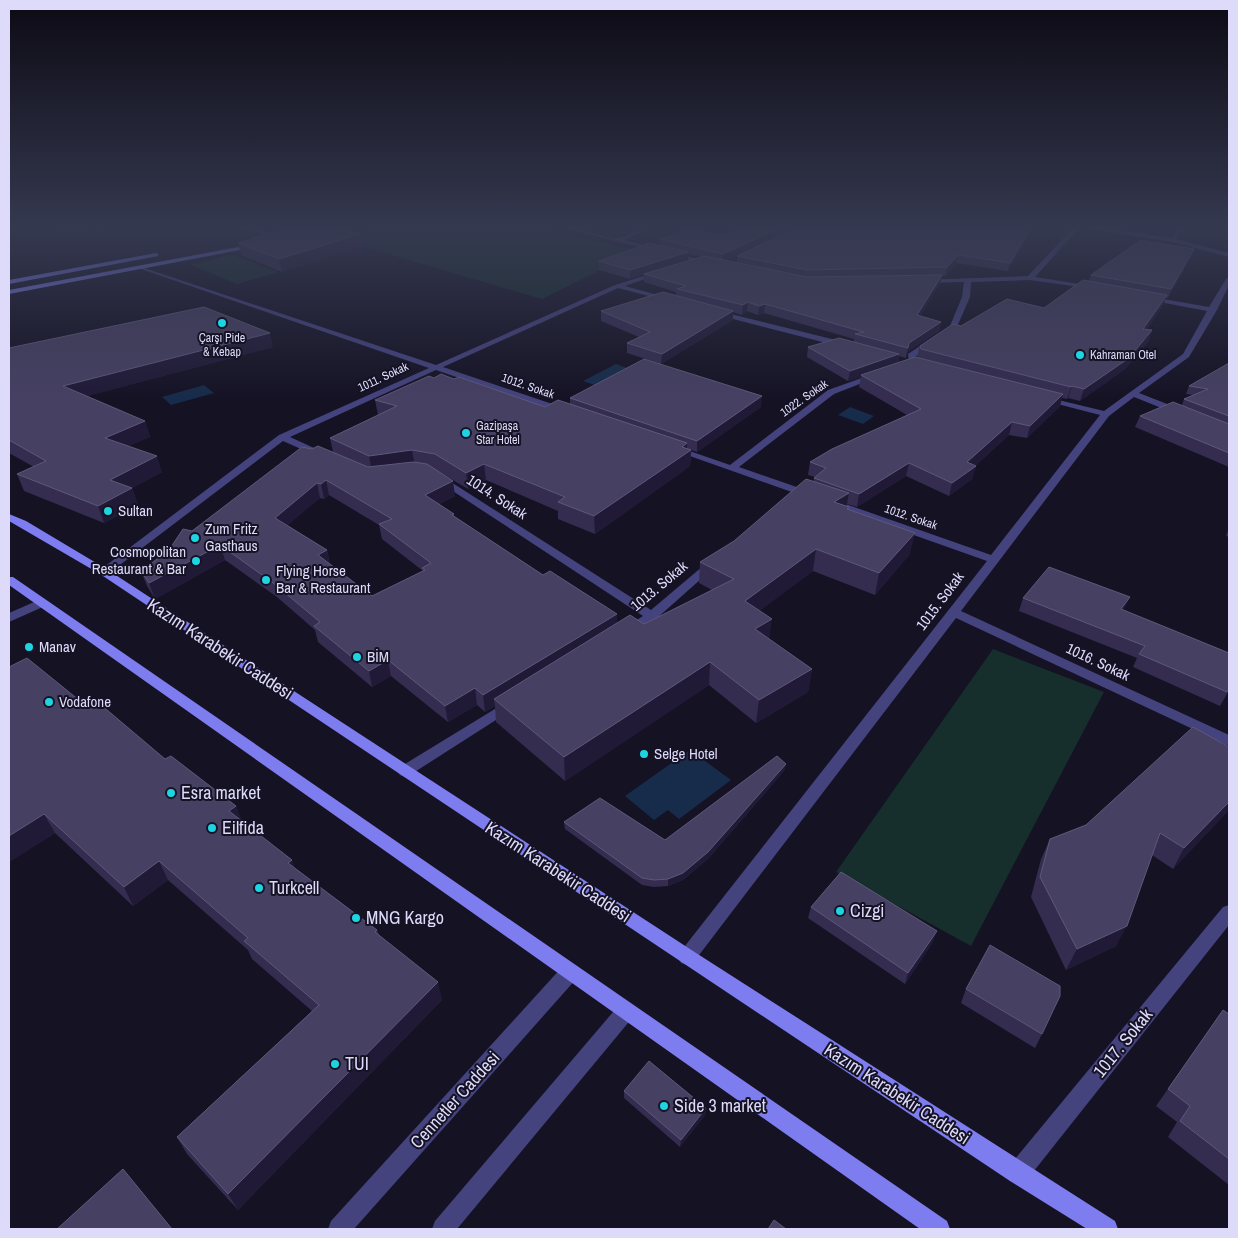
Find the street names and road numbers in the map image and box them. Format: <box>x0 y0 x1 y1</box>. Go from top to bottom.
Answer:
street label: 1011. Sokak <box>355 358 411 396</box>
street label: 1012. Sokak <box>500 370 557 402</box>
street label: 1022. Sokak <box>777 376 831 420</box>
street label: 1014. Sokak <box>463 469 532 524</box>
street label: 1012. Sokak <box>883 501 940 533</box>
street label: 1013. Sokak <box>626 555 692 616</box>
street label: 1015. Sokak <box>911 566 969 634</box>
street label: Kazım Karabekir Caddesi <box>143 592 298 705</box>
street label: 1016. Sokak <box>1063 638 1134 686</box>
street label: Kazım Karabekir Caddesi <box>481 815 636 928</box>
street label: 1017. Sokak <box>1087 1002 1159 1082</box>
street label: Kazım Karabekir Caddesi <box>820 1037 975 1150</box>
street label: Cennetler Caddesi <box>404 1046 505 1154</box>

